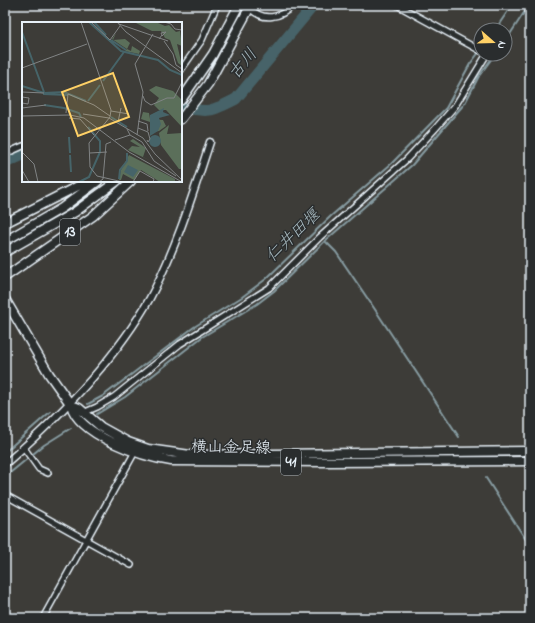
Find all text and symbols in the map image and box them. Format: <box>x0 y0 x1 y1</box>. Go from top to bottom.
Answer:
inset map <box>22 22 182 182</box>
north arrow <box>473 22 513 62</box>
text: N <box>493 39 510 51</box>
water label: 古川 <box>222 43 264 85</box>
water label: 仁井田堰 <box>260 202 328 269</box>
road number: 13 <box>60 219 80 245</box>
street label: 横山金足線 <box>191 435 271 461</box>
road number: 41 <box>281 449 301 475</box>

